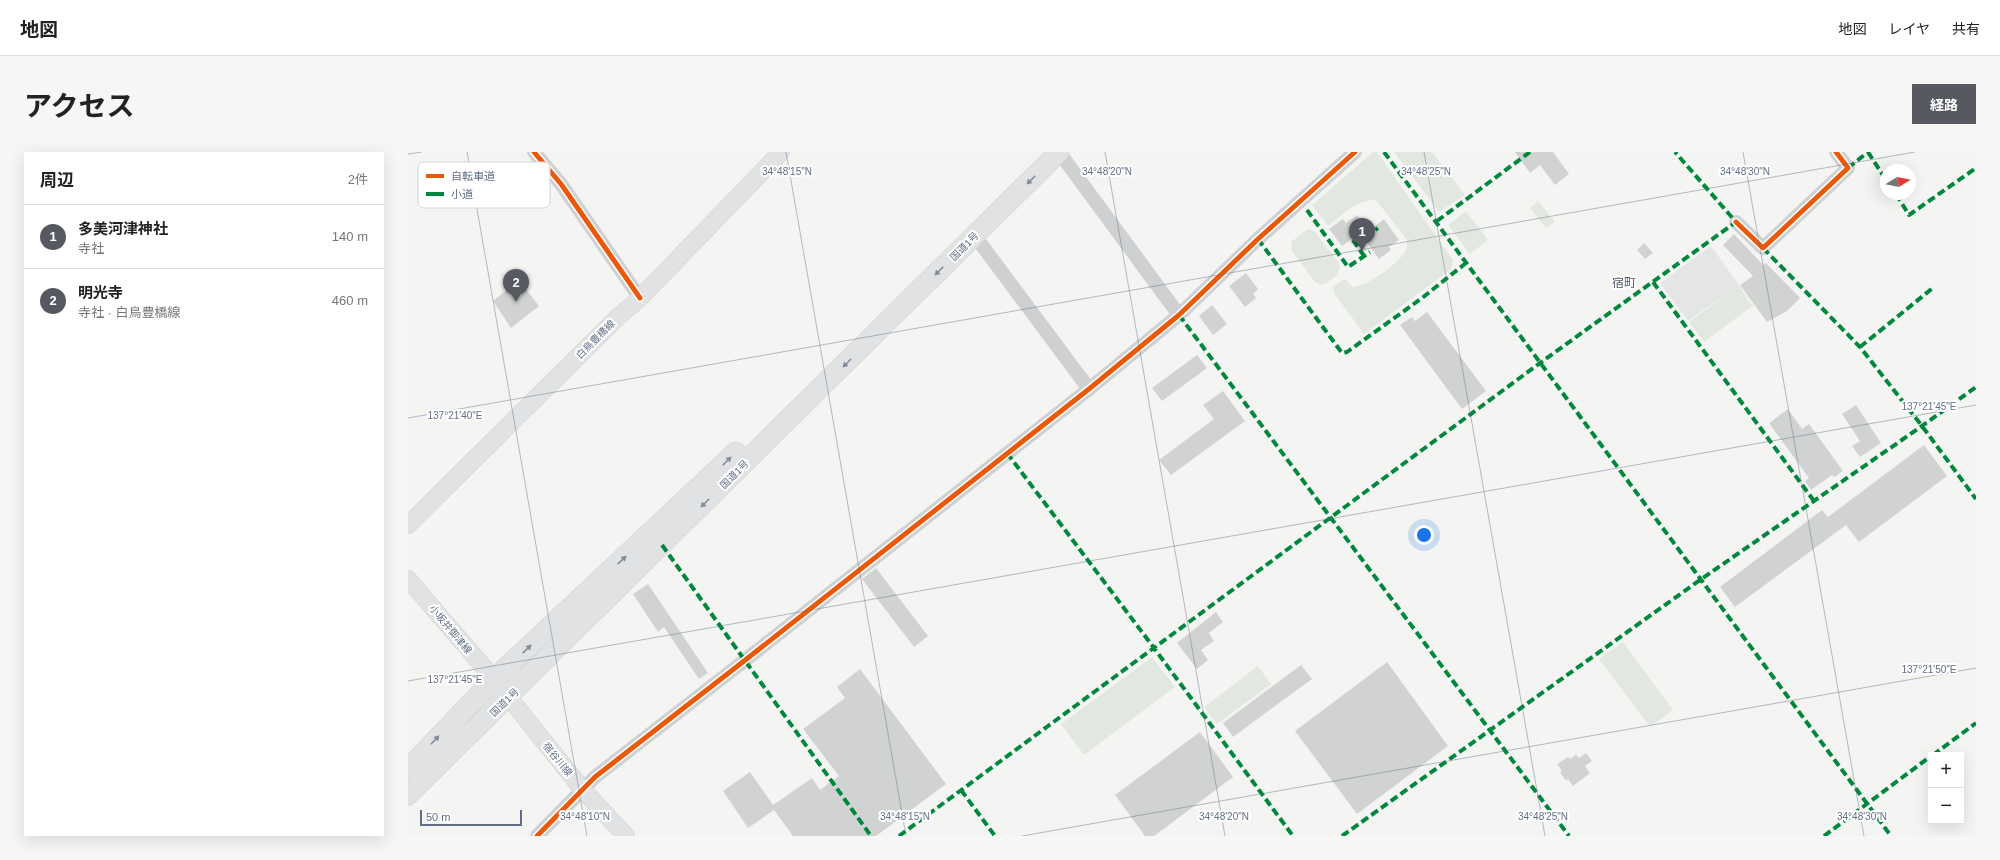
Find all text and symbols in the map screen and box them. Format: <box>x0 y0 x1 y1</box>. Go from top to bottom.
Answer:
text: 地図 <box>20 19 58 40</box>
text: 地図 <box>1838 21 1866 37</box>
text: レイヤ <box>1888 21 1930 37</box>
text: 共有 <box>1952 21 1980 37</box>
button: 経路 <box>1912 84 1976 124</box>
text: アクセス <box>24 91 135 122</box>
legend <box>418 162 550 208</box>
north arrow <box>1880 164 1916 200</box>
text: 34°48'15"N <box>762 166 812 177</box>
text: 34°48'20"N <box>1082 166 1132 177</box>
text: 34°48'25"N <box>1401 166 1451 177</box>
text: 34°48'30"N <box>1720 166 1770 177</box>
text: 自転車道 <box>451 170 495 182</box>
text: 周辺 <box>40 171 74 190</box>
text: 2件 <box>348 172 368 187</box>
one-way arrow <box>1026 175 1036 184</box>
text: 小道 <box>451 188 473 200</box>
pin: 1 <box>1349 218 1375 251</box>
text: 多美河津神社 <box>78 220 168 237</box>
text: 1 <box>49 229 57 244</box>
text: 140 m <box>332 229 368 244</box>
street label: 国道1号 <box>948 230 981 263</box>
text: 寺社 <box>78 241 104 256</box>
one-way arrow <box>934 266 944 276</box>
pin: 2 <box>503 269 529 302</box>
district label: 宿町 <box>1612 276 1636 290</box>
text: 明光寺 <box>78 284 123 301</box>
text: 2 <box>49 293 57 308</box>
text: 460 m <box>332 293 368 308</box>
text: 寺社 · 白鳥豊橋線 <box>78 305 181 320</box>
street label: 白鳥豊橋線 <box>574 318 617 361</box>
one-way arrow <box>842 358 852 367</box>
text: 137°21'45"E <box>1901 401 1957 412</box>
text: 137°21'40"E <box>427 410 483 421</box>
one-way arrow <box>722 457 732 466</box>
street label: 国道1号 <box>718 458 751 491</box>
one-way arrow <box>700 498 710 508</box>
your location <box>1414 525 1434 545</box>
one-way arrow <box>617 555 627 565</box>
street label: 小坂井御津線 <box>427 603 474 656</box>
one-way arrow <box>522 644 532 653</box>
text: 137°21'50"E <box>1901 664 1957 675</box>
text: 137°21'45"E <box>427 674 483 685</box>
street label: 国道1号 <box>488 686 521 719</box>
one-way arrow <box>430 736 439 745</box>
street label: 宿谷川線 <box>541 740 574 778</box>
map controls <box>1928 752 1964 824</box>
button: + <box>1928 752 1964 788</box>
button: − <box>1928 788 1964 824</box>
scale bar <box>420 808 522 827</box>
text: 50 m <box>426 811 450 823</box>
text: 34°48'10"N <box>560 811 610 822</box>
text: 34°48'15"N <box>880 811 930 822</box>
text: 34°48'20"N <box>1199 811 1249 822</box>
text: 34°48'25"N <box>1518 811 1568 822</box>
text: 34°48'30"N <box>1837 811 1887 822</box>

